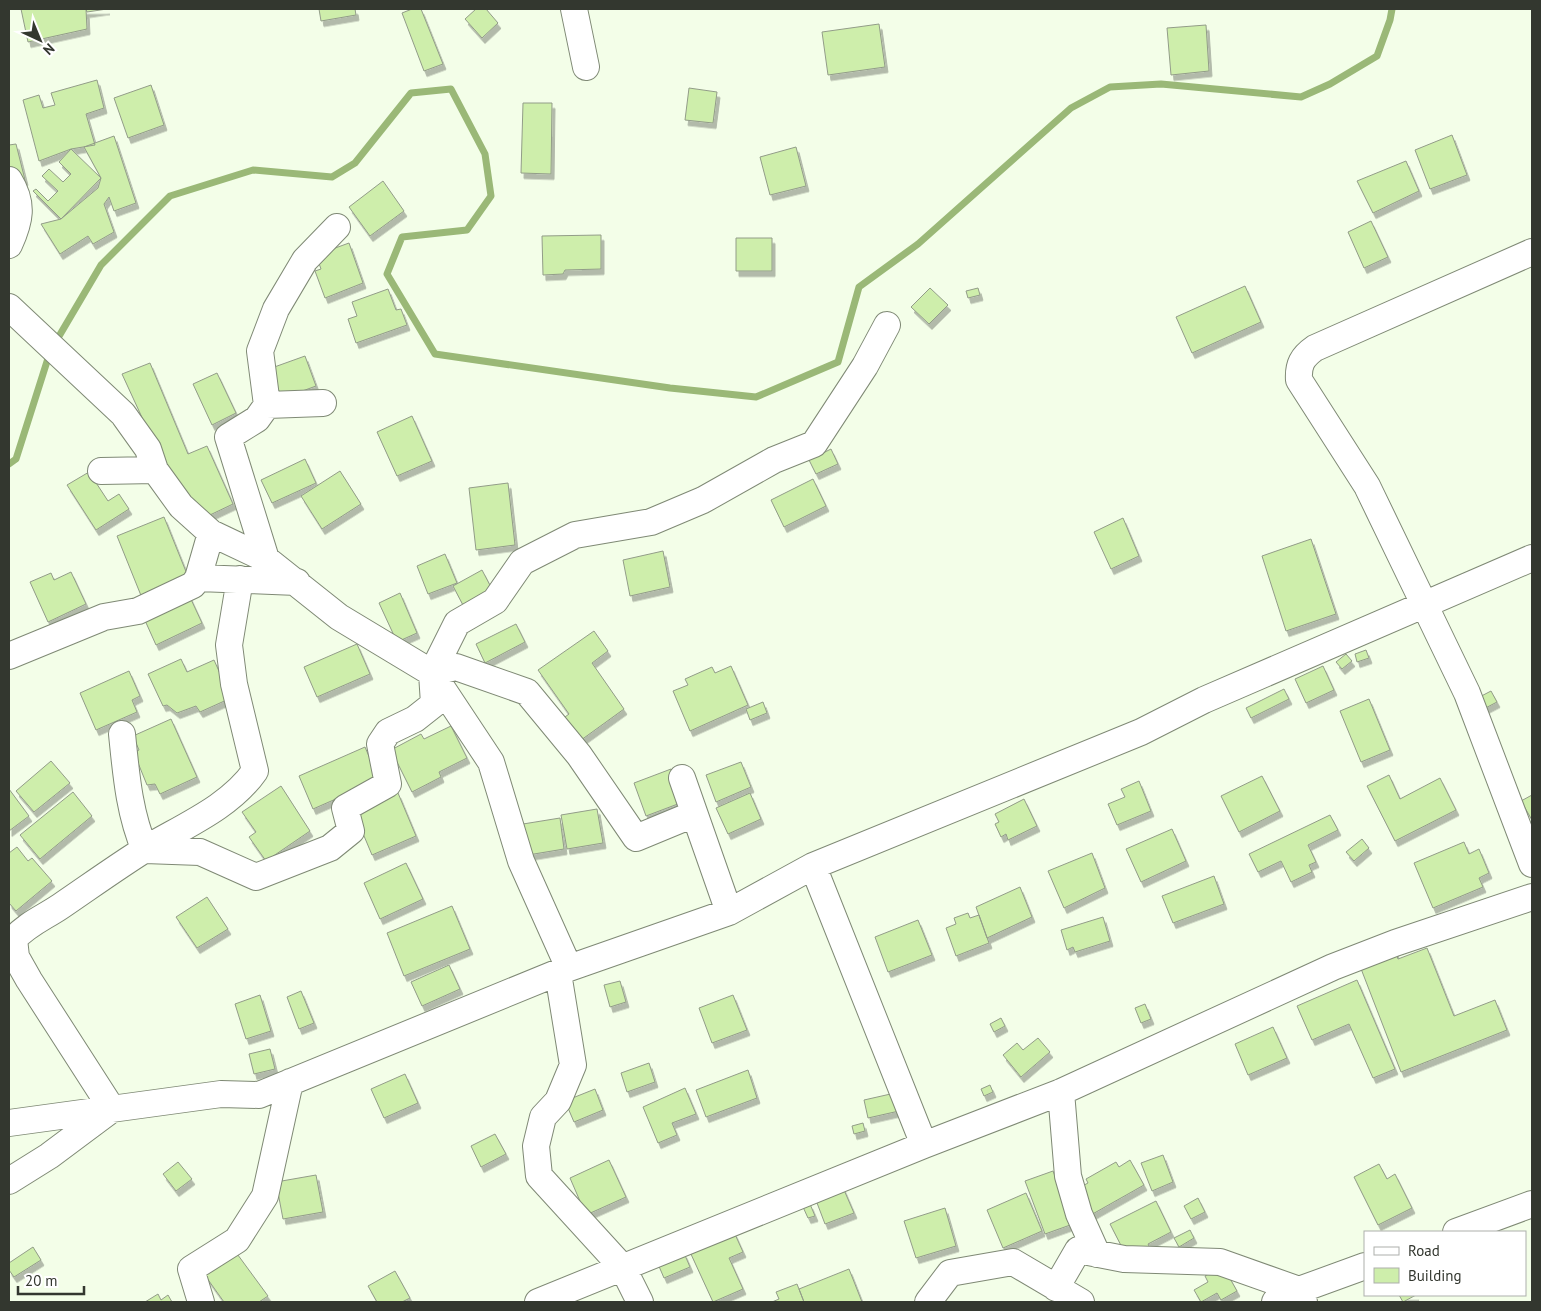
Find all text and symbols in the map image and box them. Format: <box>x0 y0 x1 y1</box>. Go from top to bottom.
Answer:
north arrow <box>15 15 65 65</box>
text: N <box>39 40 59 59</box>
legend <box>1364 1231 1526 1296</box>
text: Road <box>1408 1241 1440 1260</box>
scale bar <box>18 1264 84 1296</box>
text: Building <box>1408 1266 1462 1285</box>
text: 20 m <box>25 1271 58 1290</box>

